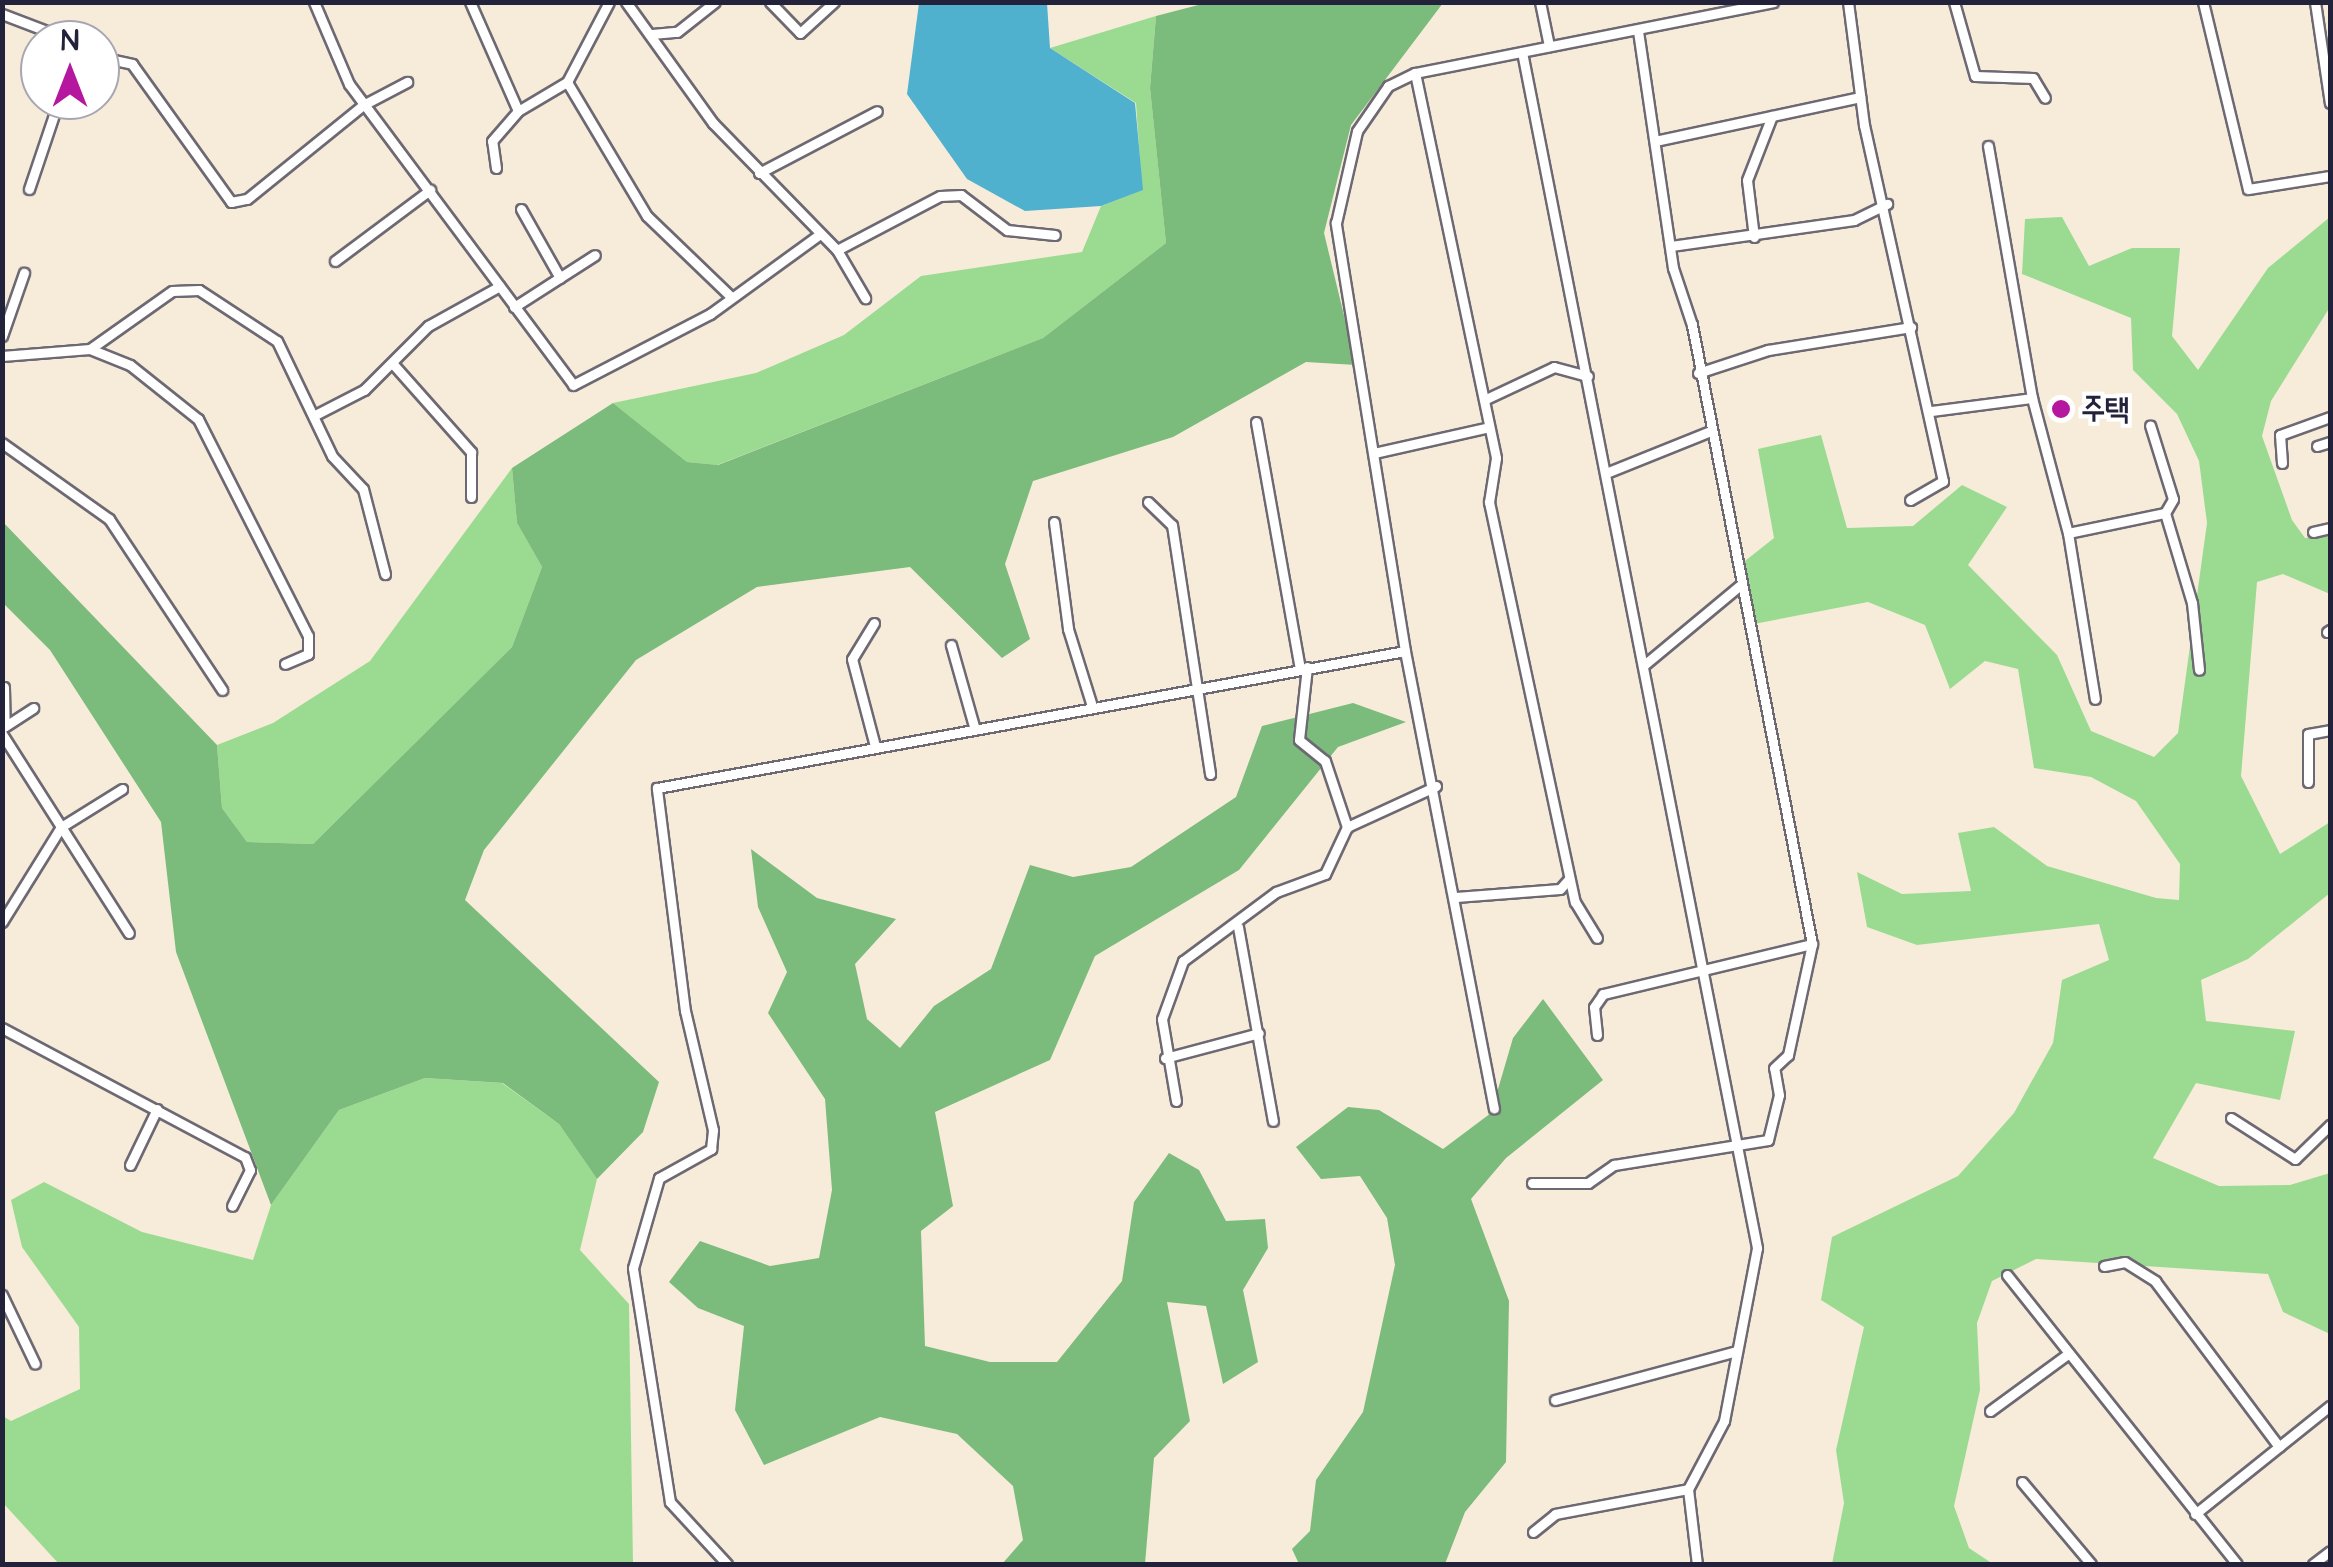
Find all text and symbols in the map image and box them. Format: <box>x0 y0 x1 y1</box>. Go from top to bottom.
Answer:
north arrow <box>20 20 120 120</box>
text: N <box>61 22 79 61</box>
place label: 주택 <box>2081 391 2129 427</box>
marker: 주택 <box>2050 398 2072 420</box>

